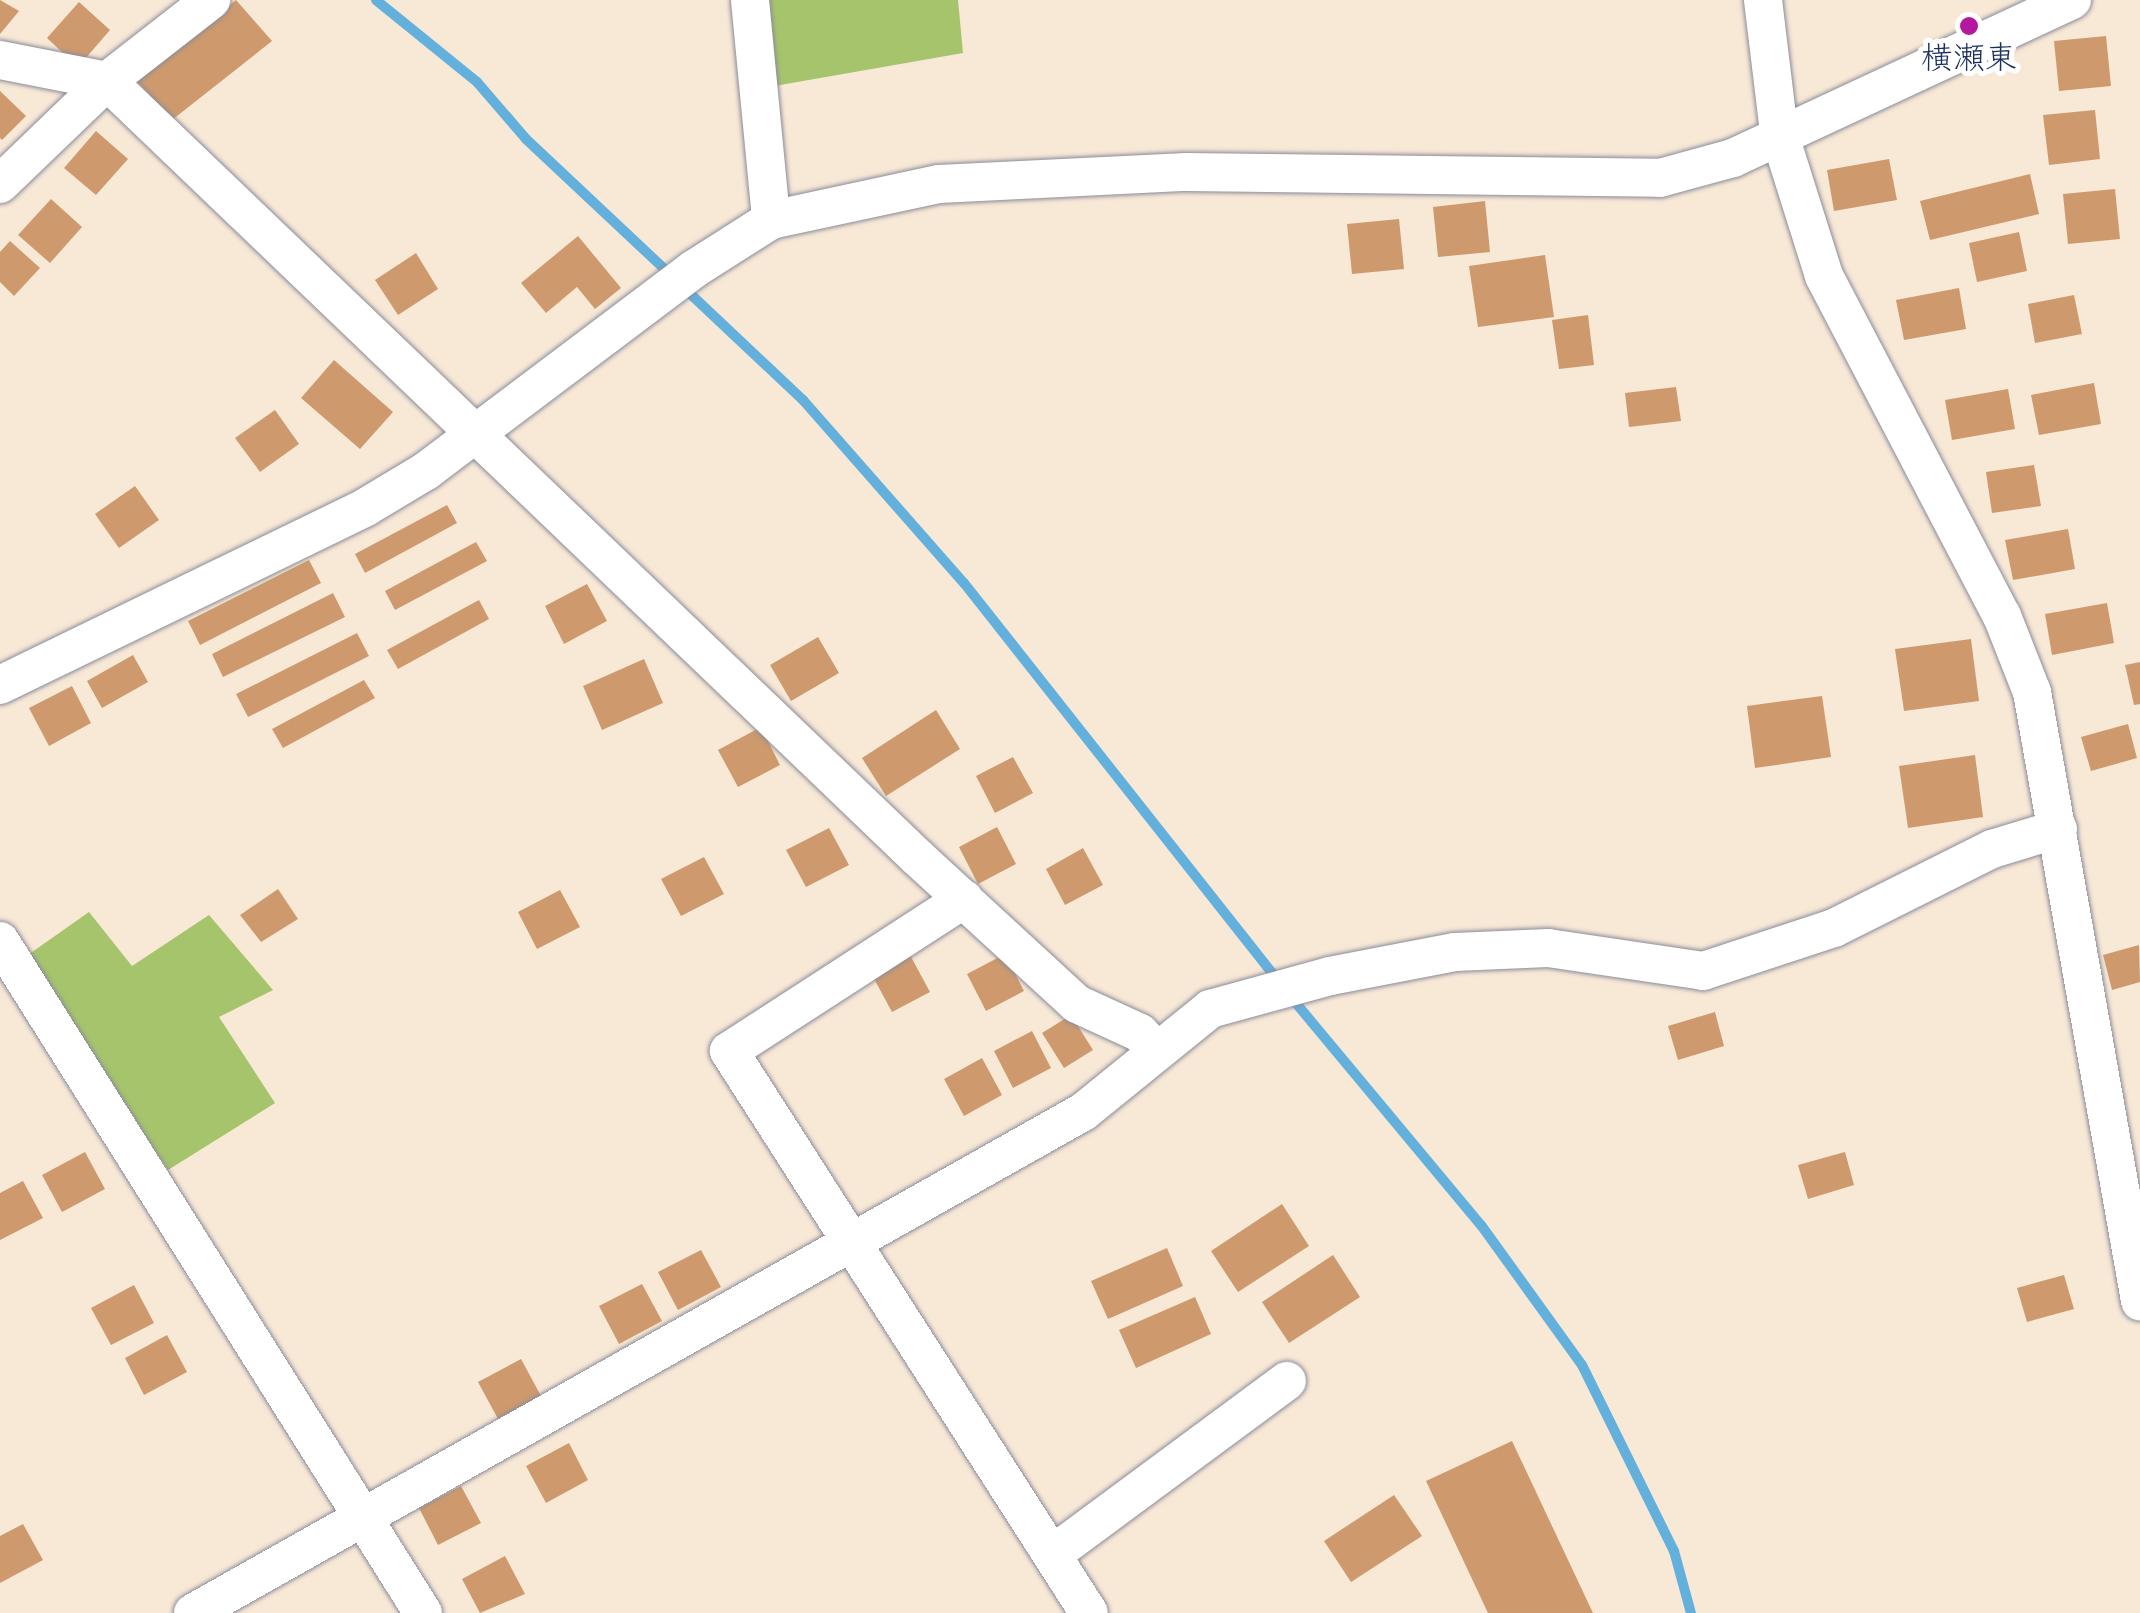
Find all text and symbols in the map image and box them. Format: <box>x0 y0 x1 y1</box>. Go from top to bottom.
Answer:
marker: 横瀬東 <box>1958 15 1980 37</box>
place label: 横瀬東 <box>1921 42 2017 80</box>

